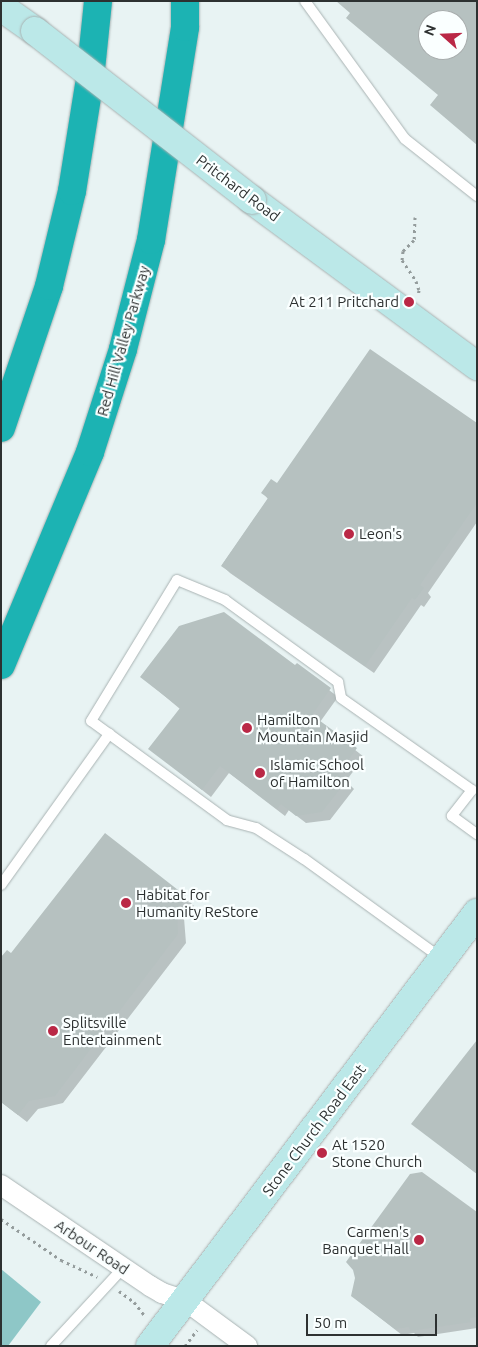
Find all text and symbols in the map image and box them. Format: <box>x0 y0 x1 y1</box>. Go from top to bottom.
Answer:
north arrow <box>418 10 468 60</box>
text: N <box>421 23 439 38</box>
street label: Pritchard Road <box>193 151 283 225</box>
street label: Red Hill Valley Parkway <box>93 264 153 418</box>
place label: At 211 Pritchard <box>289 293 399 311</box>
marker: At 211 Pritchard <box>403 296 415 308</box>
place label: Leon's <box>359 525 402 543</box>
marker: Leon's <box>343 528 355 540</box>
place label: Hamilton Mountain Masjid <box>257 710 368 745</box>
marker: Hamilton Mountain Masjid <box>241 722 253 734</box>
place label: Islamic School of Hamilton <box>270 755 364 790</box>
marker: Islamic School of Hamilton <box>254 767 266 779</box>
place label: Habitat for Humanity ReStore <box>136 885 259 920</box>
marker: Habitat for Humanity ReStore <box>120 897 132 909</box>
place label: Splitsville Entertainment <box>63 1013 161 1048</box>
marker: Splitsville Entertainment <box>47 1025 59 1037</box>
street label: Stone Church Road East <box>259 1061 369 1199</box>
place label: At 1520 Stone Church <box>332 1135 422 1170</box>
marker: At 1520 Stone Church <box>316 1147 328 1159</box>
street label: Arbour Road <box>52 1216 132 1278</box>
place label: Carmen's Banquet Hall <box>322 1222 409 1257</box>
marker: Carmen's Banquet Hall <box>413 1234 425 1246</box>
scale bar <box>308 1304 439 1336</box>
text: 50 m <box>314 1314 347 1331</box>

